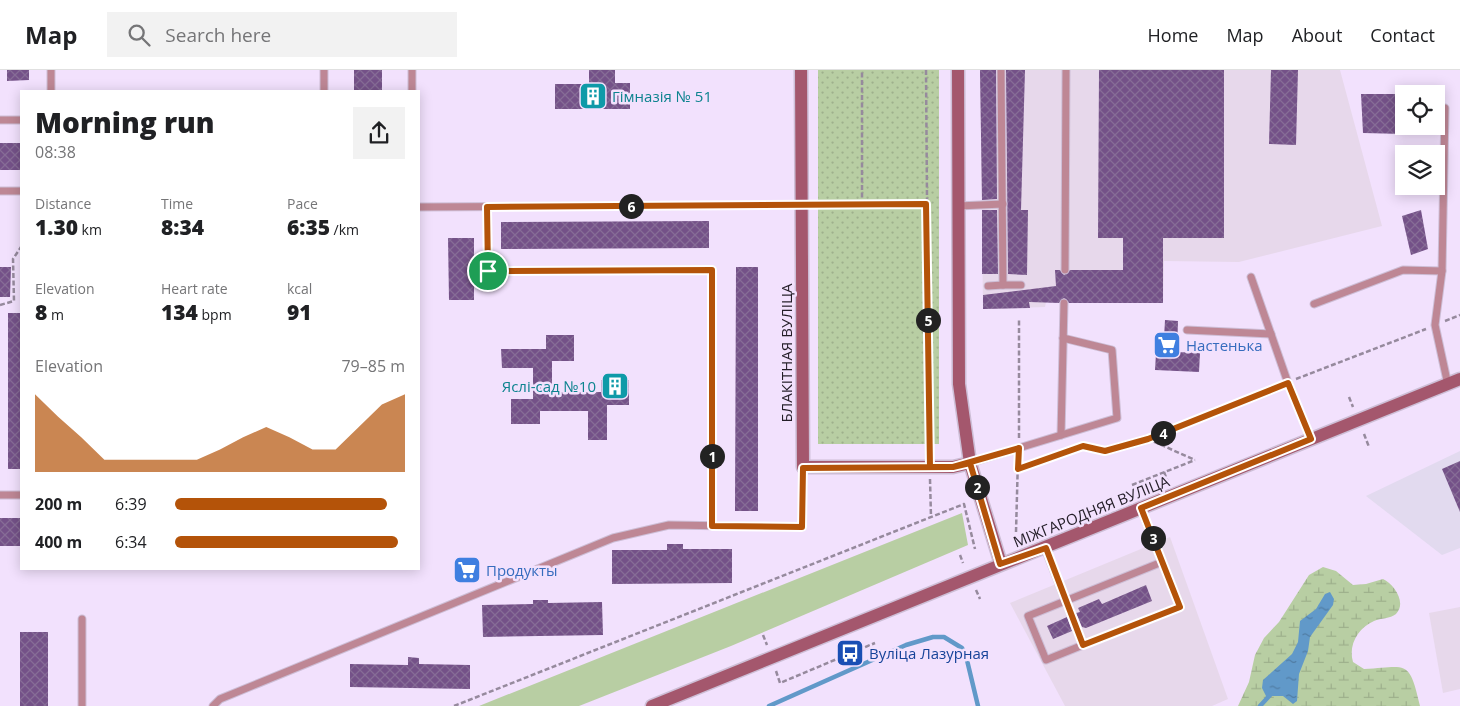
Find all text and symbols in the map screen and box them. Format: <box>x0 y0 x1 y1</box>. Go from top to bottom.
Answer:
search box <box>107 12 457 57</box>
text: Map <box>25 18 77 51</box>
icon: search <box>125 21 153 49</box>
text: Search here <box>165 22 271 48</box>
text: Home <box>1148 23 1198 47</box>
text: Map <box>1226 23 1264 47</box>
text: About <box>1292 23 1342 47</box>
text: Contact <box>1370 23 1435 47</box>
building icon: Гімназія № 51 <box>578 81 608 111</box>
map controls <box>1395 85 1445 195</box>
button: locate <box>1395 85 1445 135</box>
place label: Гімназія № 51 <box>612 86 712 106</box>
text: Morning run <box>35 103 215 141</box>
button: share <box>353 107 405 159</box>
text: 08:38 <box>35 141 76 163</box>
button: layers <box>1395 145 1445 195</box>
text: Distance <box>35 194 91 213</box>
text: Time <box>161 194 193 213</box>
text: Pace <box>287 194 318 213</box>
pin: 6 <box>618 194 644 218</box>
text: 6 <box>627 197 636 216</box>
text: 1.30 <box>35 213 78 241</box>
text: 8:34 <box>161 213 204 241</box>
text: 6:35 <box>287 213 330 241</box>
text: km <box>78 220 102 239</box>
text: /km <box>330 220 359 239</box>
pin <box>467 250 509 292</box>
icon: arrive <box>474 257 502 285</box>
text: Elevation <box>35 279 94 298</box>
text: Heart rate <box>161 279 228 298</box>
text: kcal <box>287 279 312 298</box>
street label: БЛАКІТНАЯ ВУЛІЦА <box>776 283 796 422</box>
text: 8 <box>35 298 47 326</box>
text: 134 <box>161 298 198 326</box>
text: 91 <box>287 298 312 326</box>
text: m <box>47 305 64 324</box>
text: bpm <box>198 305 232 324</box>
pin: 5 <box>916 308 940 332</box>
text: 5 <box>924 311 933 330</box>
supermarket icon: Настенька <box>1152 330 1182 360</box>
place label: Настенька <box>1186 335 1263 355</box>
text: Elevation <box>35 355 103 377</box>
text: 79–85 m <box>341 355 405 377</box>
building icon: Яслі-сад №10 <box>600 371 630 401</box>
place label: Яслі-сад №10 <box>502 376 596 396</box>
pin: 4 <box>1150 420 1176 446</box>
text: 4 <box>1159 424 1168 443</box>
pin: 1 <box>700 444 724 468</box>
text: 1 <box>708 447 717 466</box>
street label: МІЖГАРОДНЯЯ ВУЛІЦА <box>1010 470 1173 551</box>
pin: 2 <box>964 474 990 500</box>
text: 2 <box>973 478 982 497</box>
text: 200 m <box>35 493 82 515</box>
text: 6:39 <box>115 493 147 515</box>
pin: 3 <box>1140 526 1166 550</box>
text: 3 <box>1149 529 1158 548</box>
text: 400 m <box>35 531 82 553</box>
text: 6:34 <box>115 531 147 553</box>
supermarket icon: Продукты <box>452 555 482 585</box>
place label: Продукты <box>486 560 558 580</box>
bus stop icon: Вуліца Лазурная <box>835 638 865 668</box>
place label: Вуліца Лазурная <box>869 643 989 663</box>

